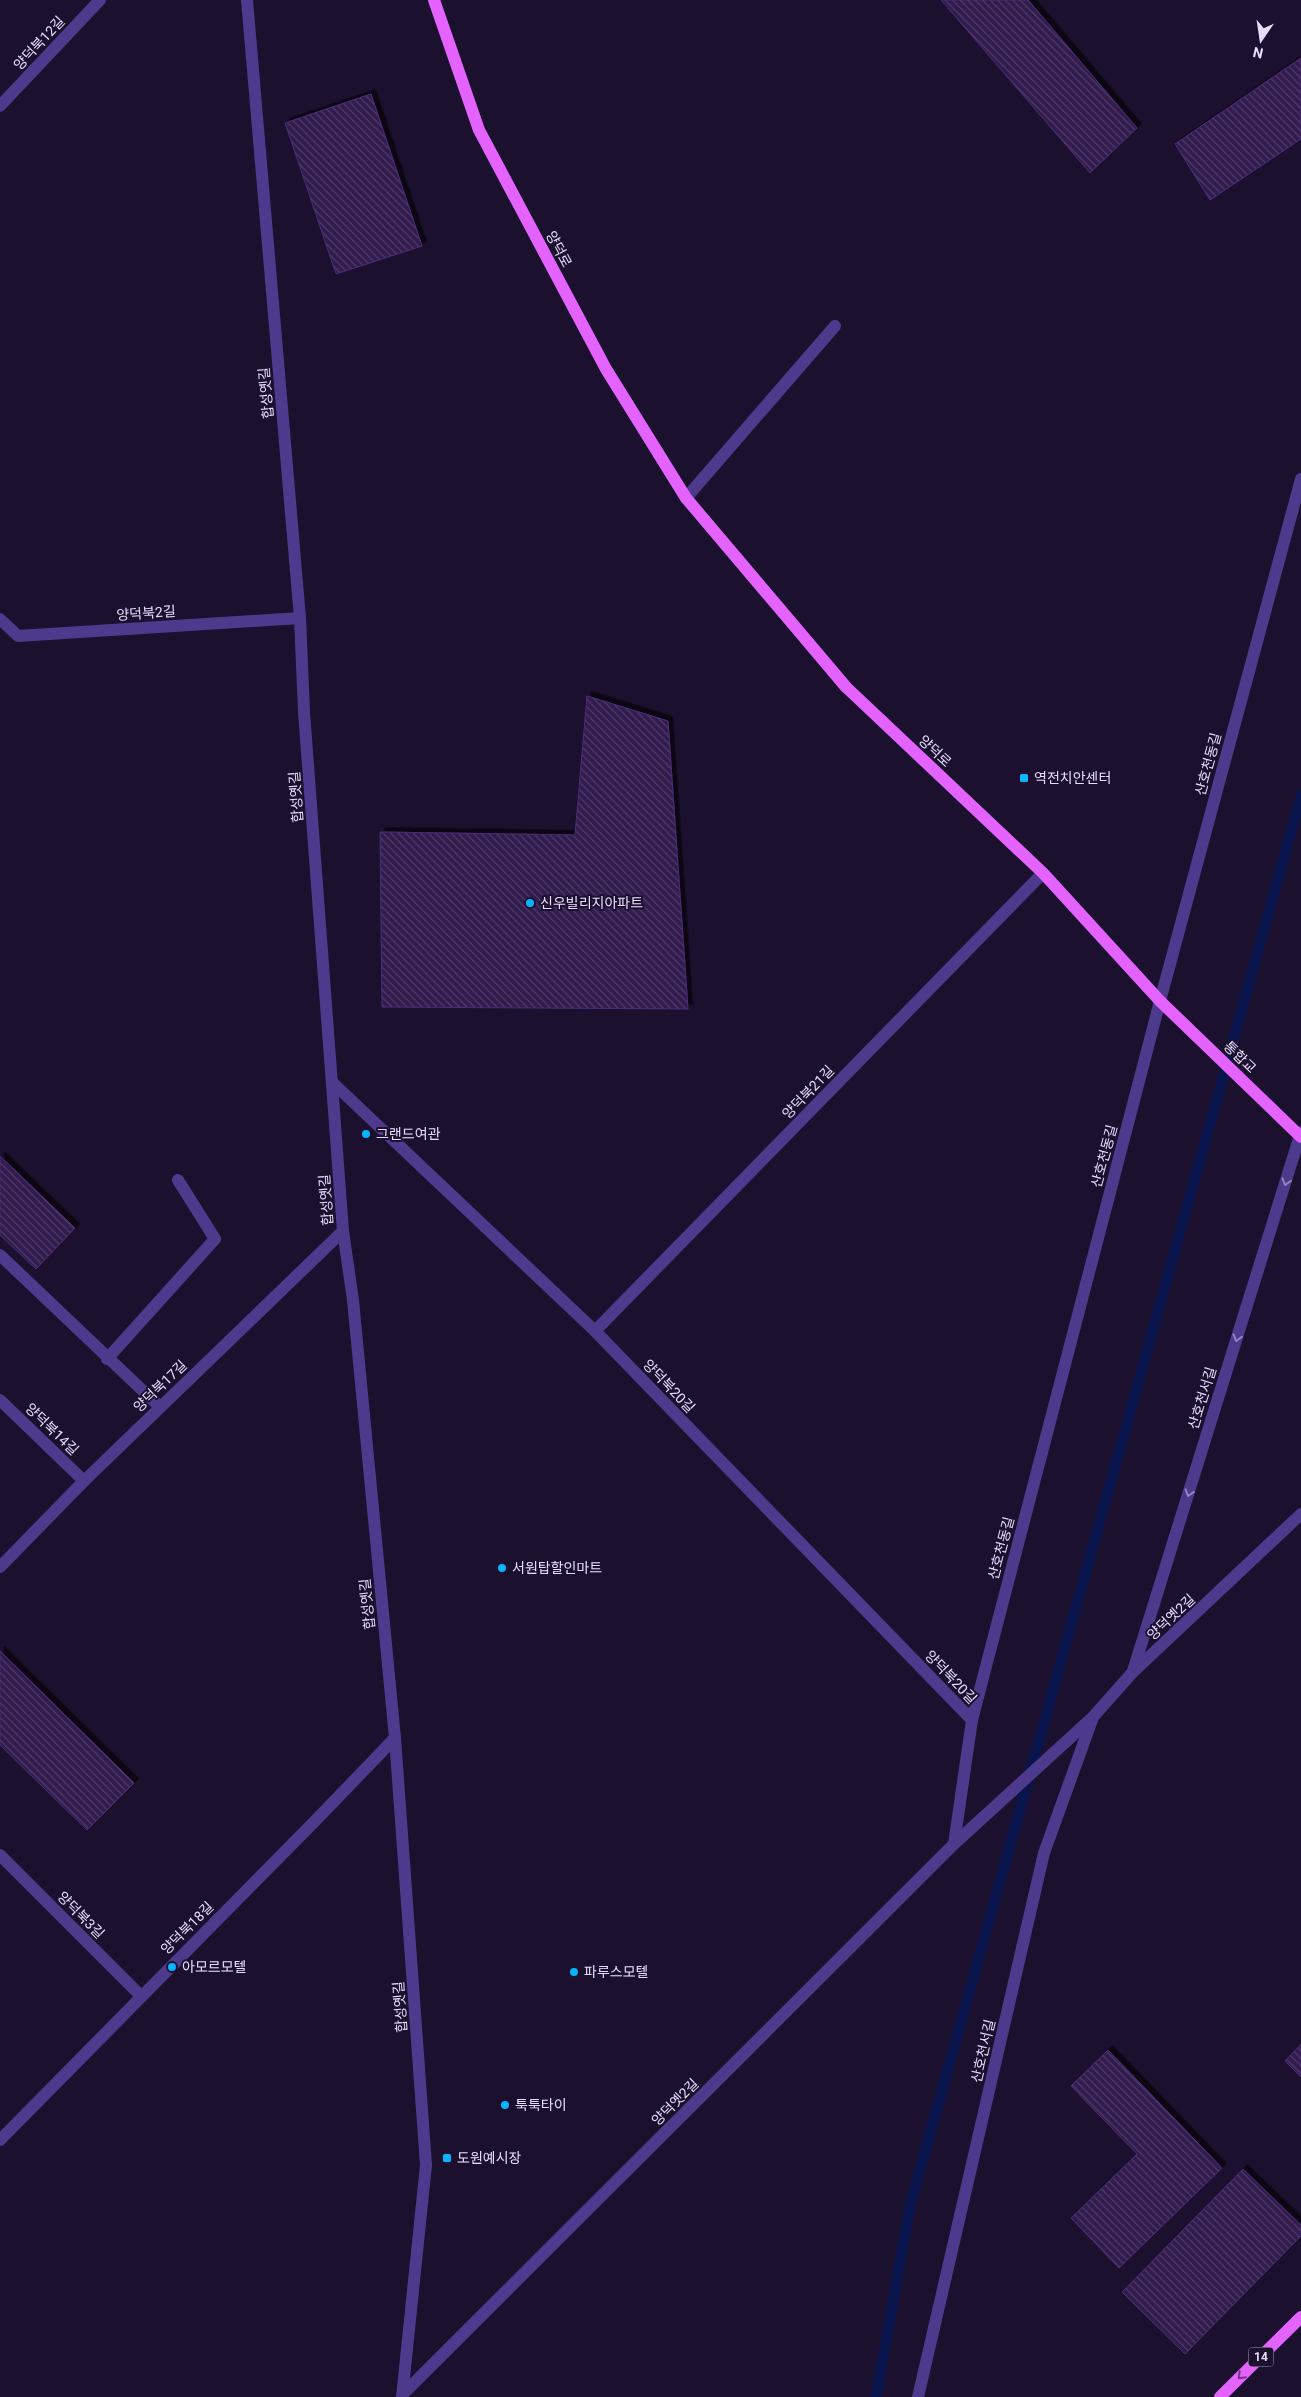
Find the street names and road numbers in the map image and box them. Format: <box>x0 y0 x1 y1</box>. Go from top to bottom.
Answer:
street label: 양덕북12길 <box>10 13 68 73</box>
street label: 양덕로 <box>543 228 575 270</box>
street label: 합성옛길 <box>256 367 276 419</box>
street label: 양덕북2길 <box>116 603 176 623</box>
street label: 산호천동길 <box>1192 731 1224 797</box>
street label: 양덕로 <box>915 732 955 770</box>
street label: 합성옛길 <box>286 771 306 823</box>
street label: 통합교 <box>1221 1038 1260 1076</box>
street label: 양덕북21길 <box>779 1062 837 1122</box>
street label: 산호천동길 <box>1088 1123 1120 1189</box>
street label: 합성옛길 <box>316 1174 336 1226</box>
street label: 양덕북20길 <box>640 1356 698 1416</box>
street label: 양덕북17길 <box>130 1357 190 1415</box>
street label: 산호천서길 <box>1185 1365 1219 1431</box>
street label: 양덕북14길 <box>22 1400 82 1458</box>
street label: 산호천동길 <box>985 1515 1017 1581</box>
street label: 합성옛길 <box>356 1578 378 1630</box>
street label: 양덕옛2길 <box>1144 1591 1198 1643</box>
street label: 양덕북20길 <box>922 1647 980 1707</box>
street label: 양덕북3길 <box>54 1888 108 1942</box>
street label: 양덕북18길 <box>158 1899 216 1957</box>
street label: 합성옛길 <box>390 1981 410 2033</box>
street label: 산호천서길 <box>968 2018 998 2084</box>
street label: 양덕옛2길 <box>648 2075 702 2129</box>
road number: 14 <box>1248 2348 1274 2366</box>

